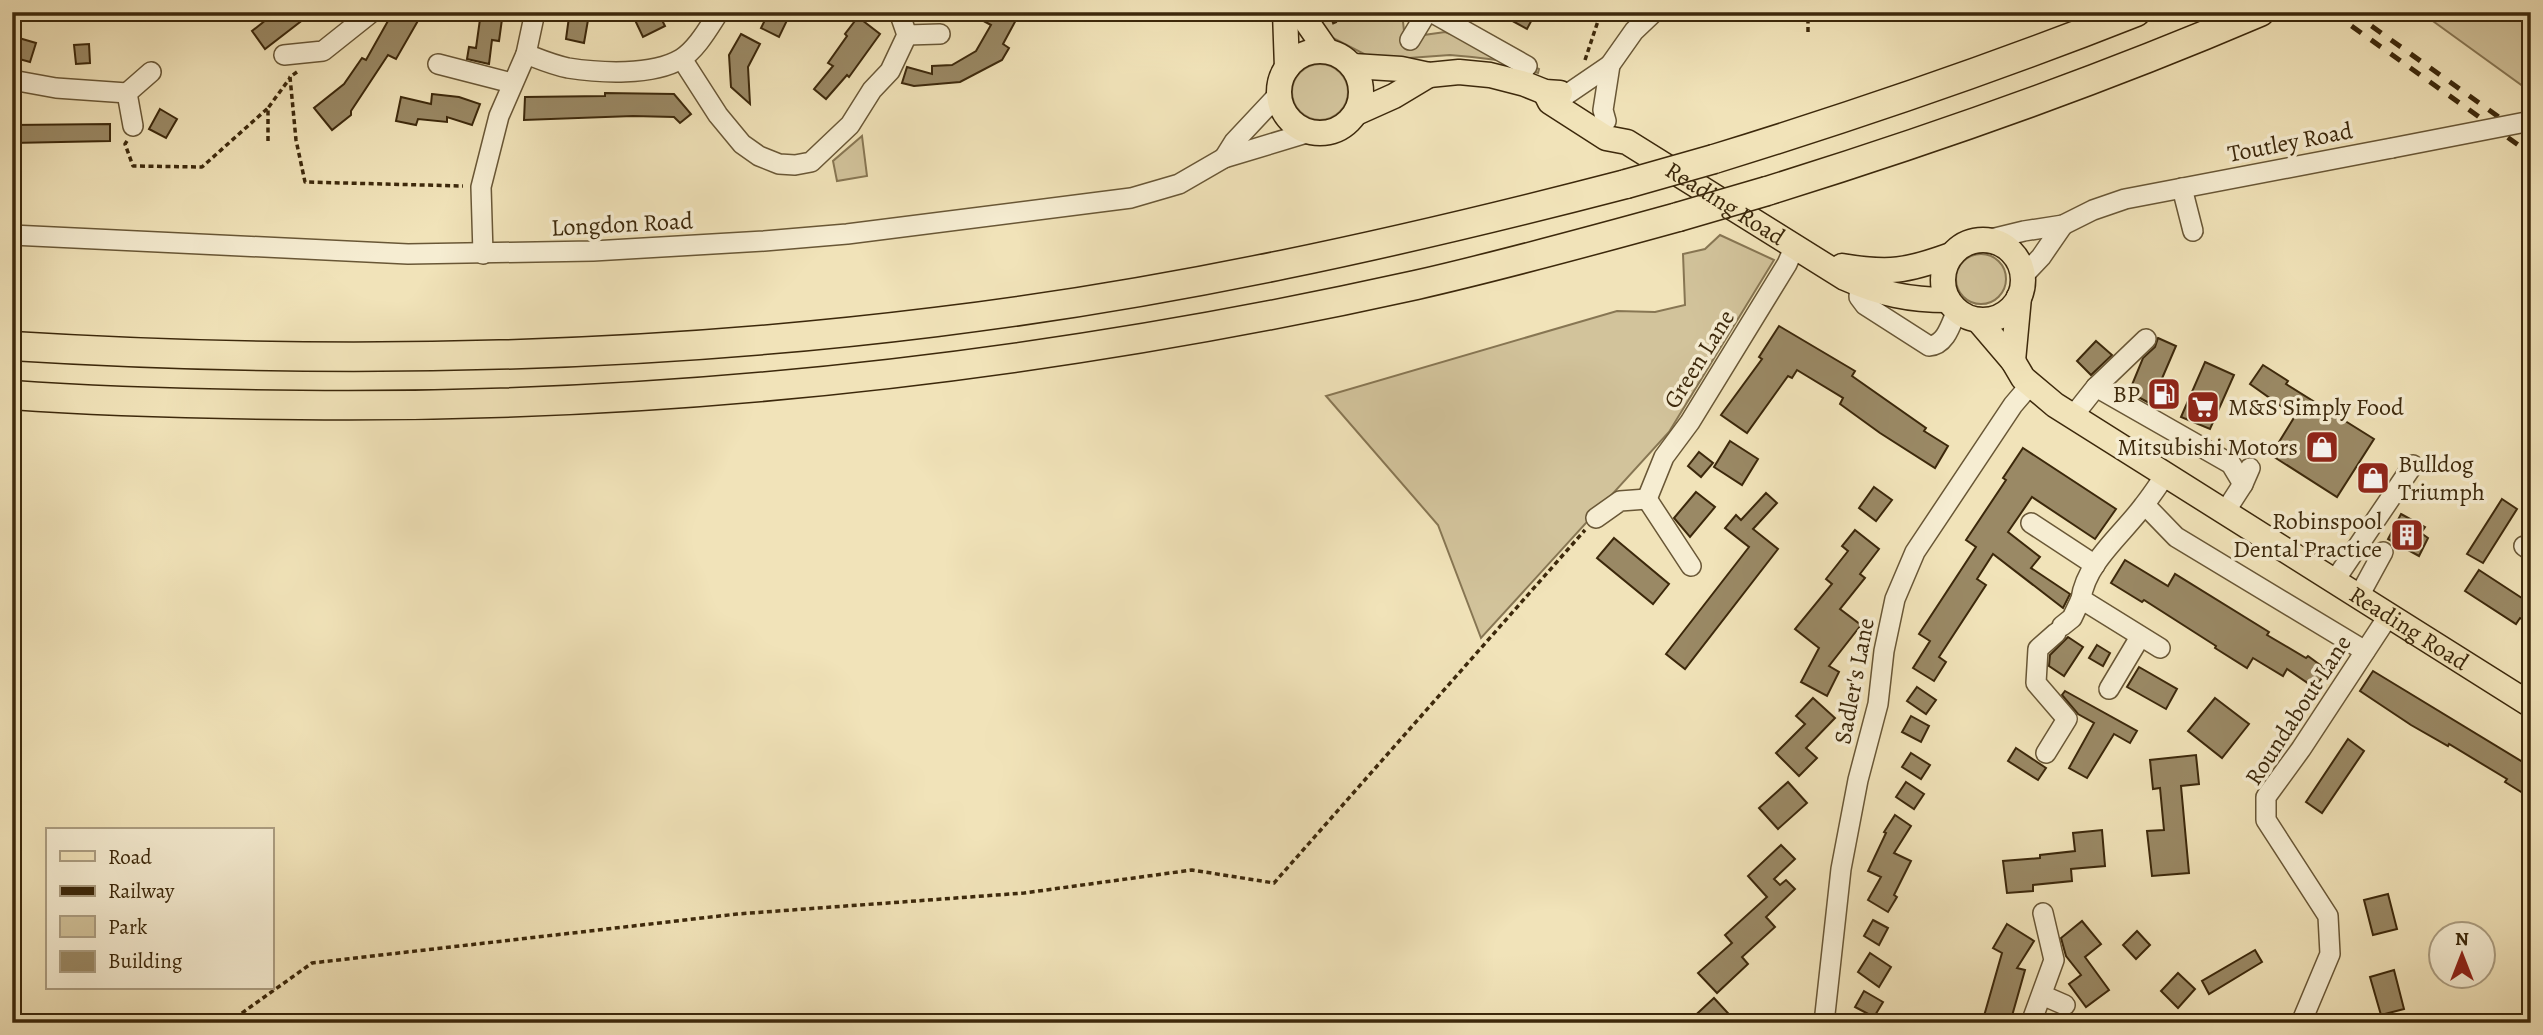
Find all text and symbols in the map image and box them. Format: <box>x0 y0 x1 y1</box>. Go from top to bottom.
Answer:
street label: Toutley Road <box>2225 114 2355 170</box>
street label: Reading Road <box>1659 154 1791 253</box>
street label: Longdon Road <box>550 204 694 244</box>
street label: Green Lane <box>1656 303 1742 415</box>
fuel station icon: BP <box>2145 375 2183 413</box>
place label: BP <box>2112 378 2140 410</box>
supermarket icon: M&S Simply Food <box>2184 388 2222 426</box>
place label: M&S Simply Food <box>2228 391 2404 423</box>
shop icon: Mitsubishi Motors <box>2303 428 2341 466</box>
place label: Mitsubishi Motors <box>2117 431 2298 463</box>
place label: Bulldog Triumph <box>2398 448 2485 508</box>
shop icon: Bulldog Triumph <box>2354 459 2392 497</box>
place label: Robinspool Dental Practice <box>2233 505 2382 565</box>
building icon: Robinspool Dental Practice <box>2388 516 2426 554</box>
street label: Reading Road <box>2343 578 2475 678</box>
street label: Sadler's Lane <box>1826 615 1882 747</box>
street label: Roundabout Lane <box>2237 629 2359 791</box>
legend <box>46 828 273 990</box>
text: Road <box>108 843 152 871</box>
text: Railway <box>108 877 175 905</box>
text: Park <box>108 913 148 941</box>
north arrow <box>2428 920 2498 990</box>
text: N <box>2455 926 2469 952</box>
text: Building <box>108 947 183 975</box>

